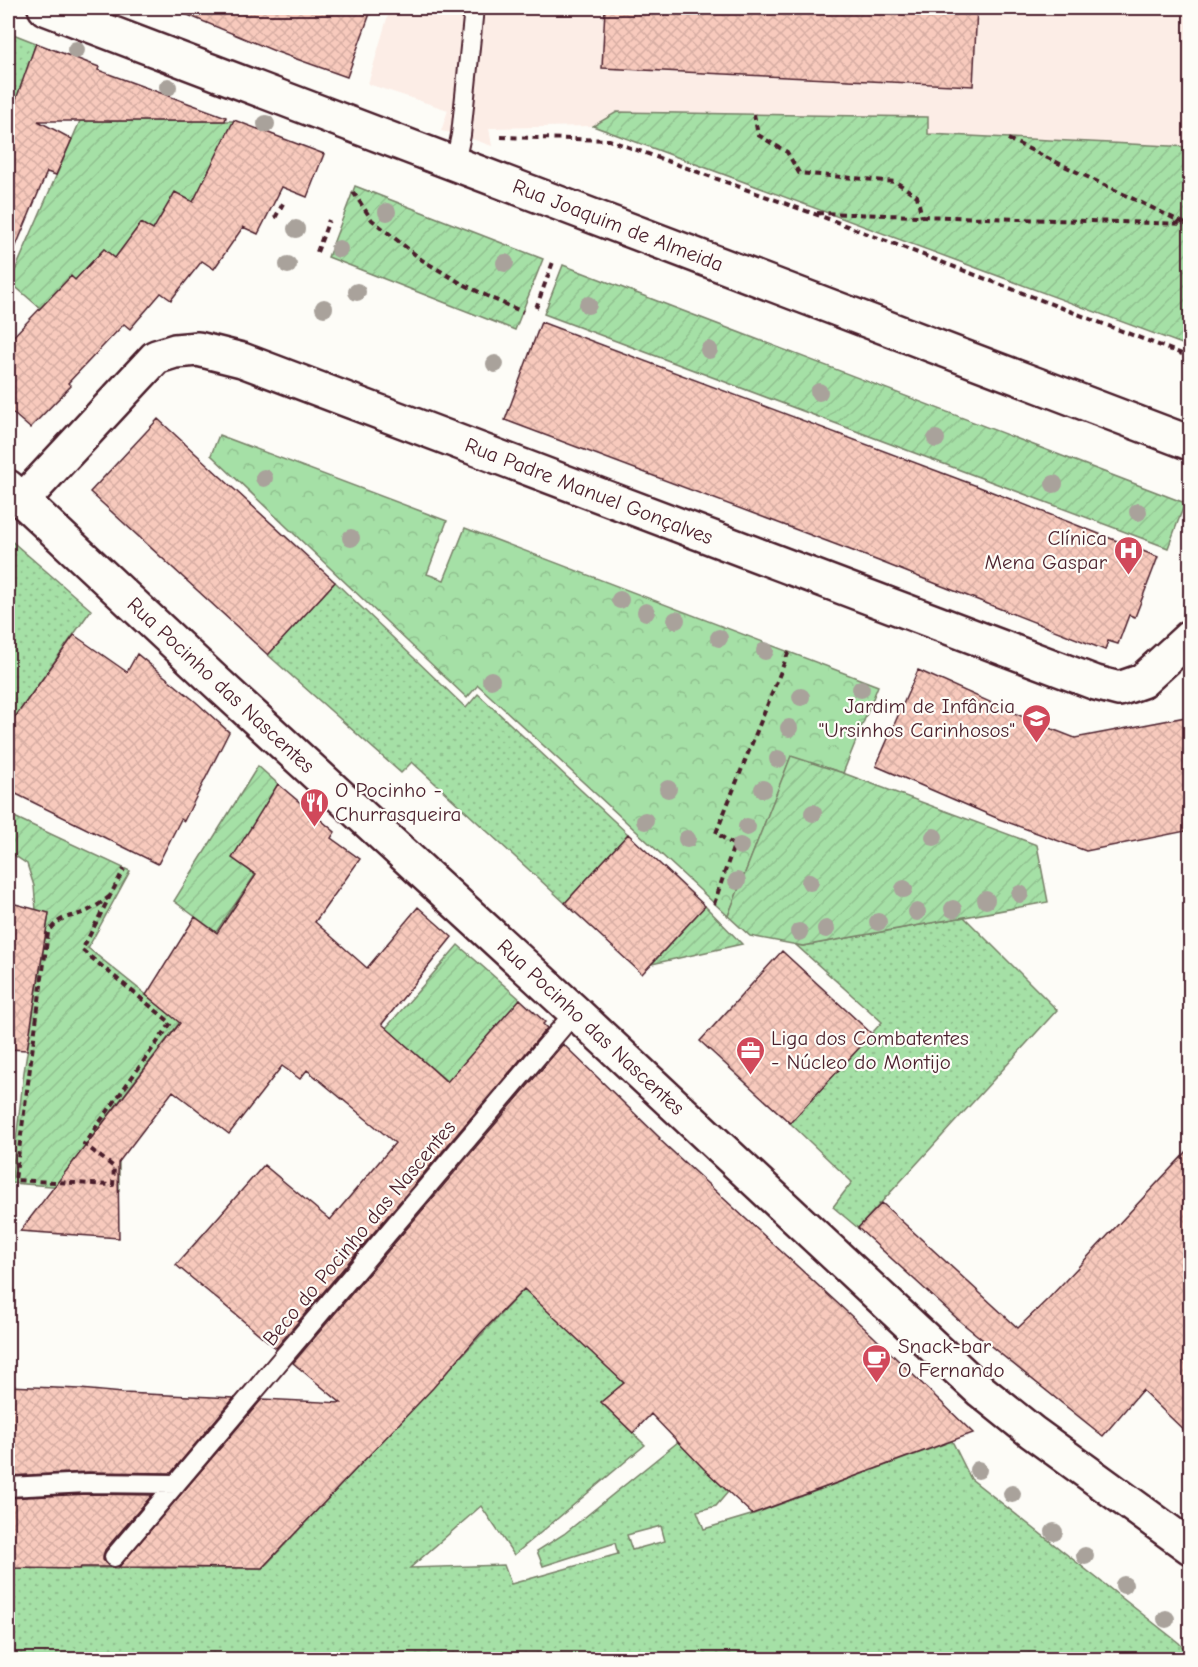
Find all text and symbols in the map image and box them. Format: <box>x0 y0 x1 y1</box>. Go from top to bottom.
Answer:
street label: Rua Joaquim de Almeida <box>509 174 727 276</box>
street label: Rua Padre Manuel Gonçalves <box>462 433 716 549</box>
place label: Clínica Mena Gaspar <box>984 526 1108 574</box>
hospital icon: Clínica Mena Gaspar <box>1112 534 1144 576</box>
street label: Rua Pocinho das Nascentes <box>123 592 319 778</box>
place label: Jardim de Infância "Ursinhos Carinhosos" <box>818 694 1015 742</box>
school or university icon: Jardim de Infância "Ursinhos Carinhosos" <box>1020 702 1052 744</box>
place label: O Pocinho - Churrasqueira <box>335 778 461 826</box>
restaurant icon: O Pocinho - Churrasqueira <box>298 786 330 828</box>
street label: Rua Pocinho das Nascentes <box>493 934 689 1120</box>
place label: Liga dos Combatentes - Núcleo do Montijo <box>771 1026 969 1074</box>
office icon: Liga dos Combatentes - Núcleo do Montijo <box>734 1034 766 1076</box>
street label: Beco do Pocinho das Nascentes <box>258 1115 460 1351</box>
place label: Snack-bar O Fernando <box>898 1334 1005 1382</box>
cafe icon: Snack-bar O Fernando <box>861 1342 893 1384</box>

